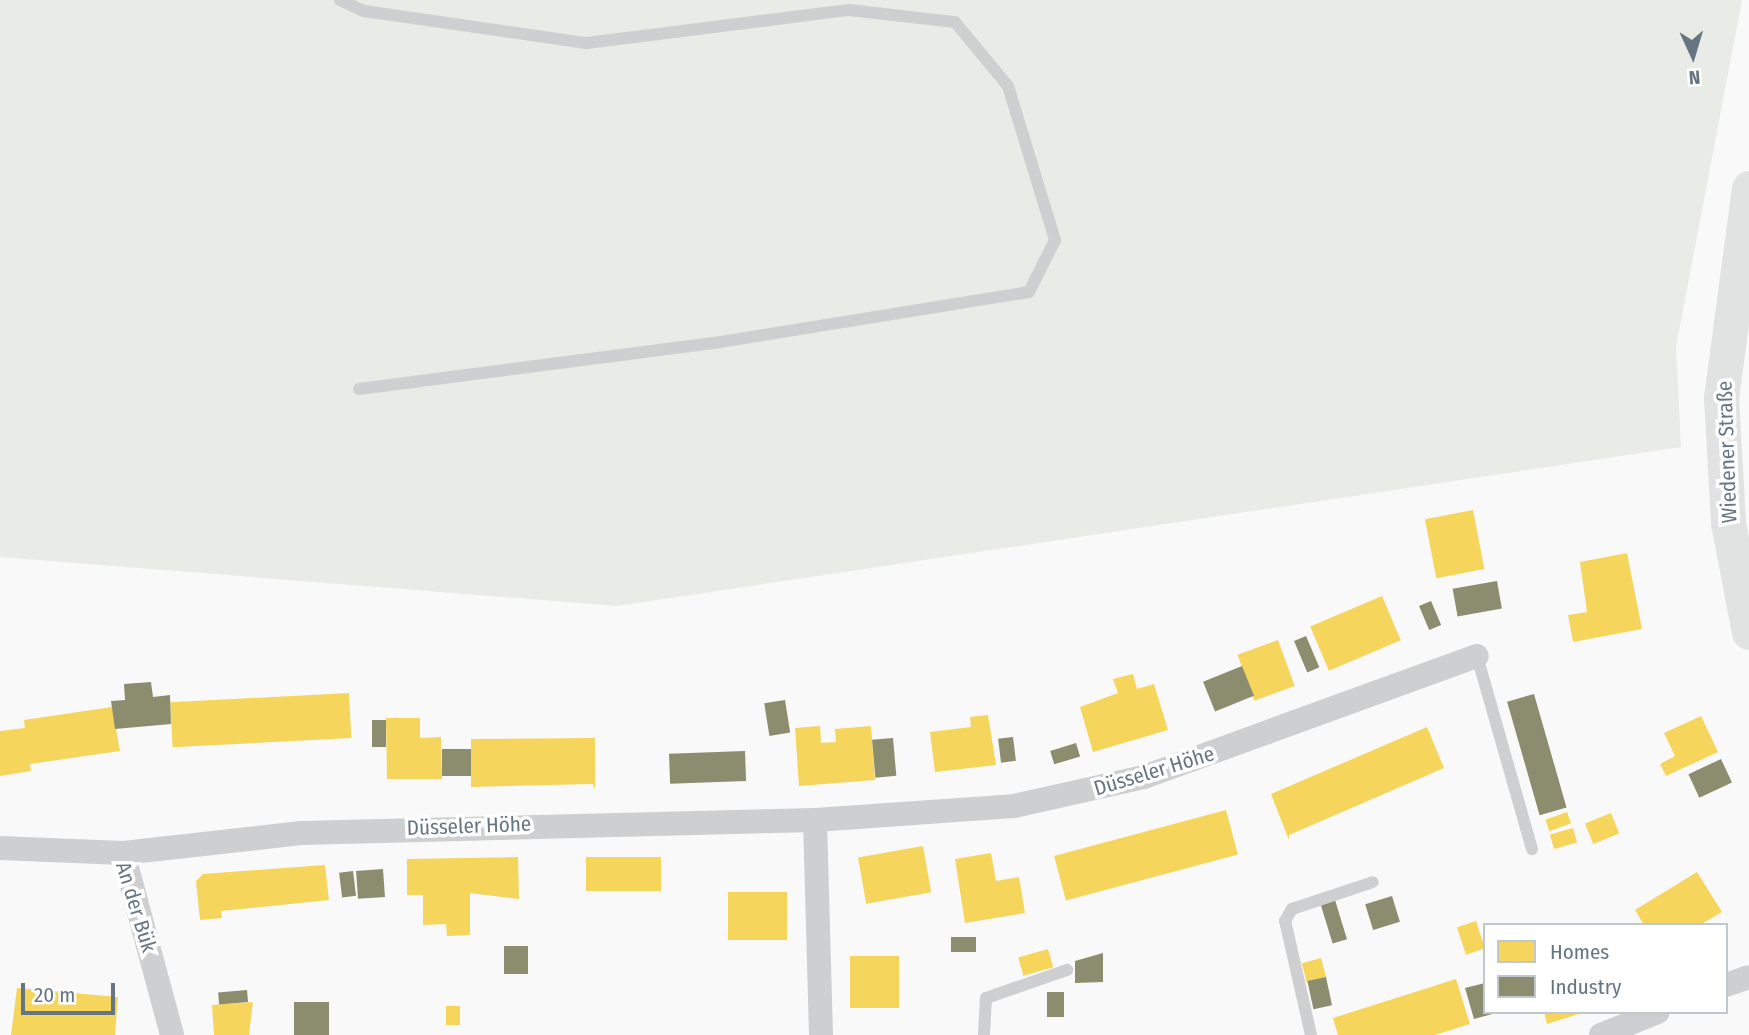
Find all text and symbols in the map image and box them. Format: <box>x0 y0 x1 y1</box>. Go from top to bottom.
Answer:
north arrow <box>1658 21 1728 91</box>
text: N <box>1688 66 1701 89</box>
street label: Wiedener Straße <box>1712 380 1742 524</box>
street label: Düsseler Höhe <box>1091 741 1217 801</box>
street label: Düsseler Höhe <box>406 811 532 841</box>
street label: An der Bük <box>110 859 162 955</box>
legend <box>1483 923 1728 1014</box>
text: Homes <box>1550 939 1609 965</box>
scale bar <box>24 968 119 1012</box>
text: Industry <box>1550 974 1621 1000</box>
text: 20 m <box>34 982 75 1008</box>

